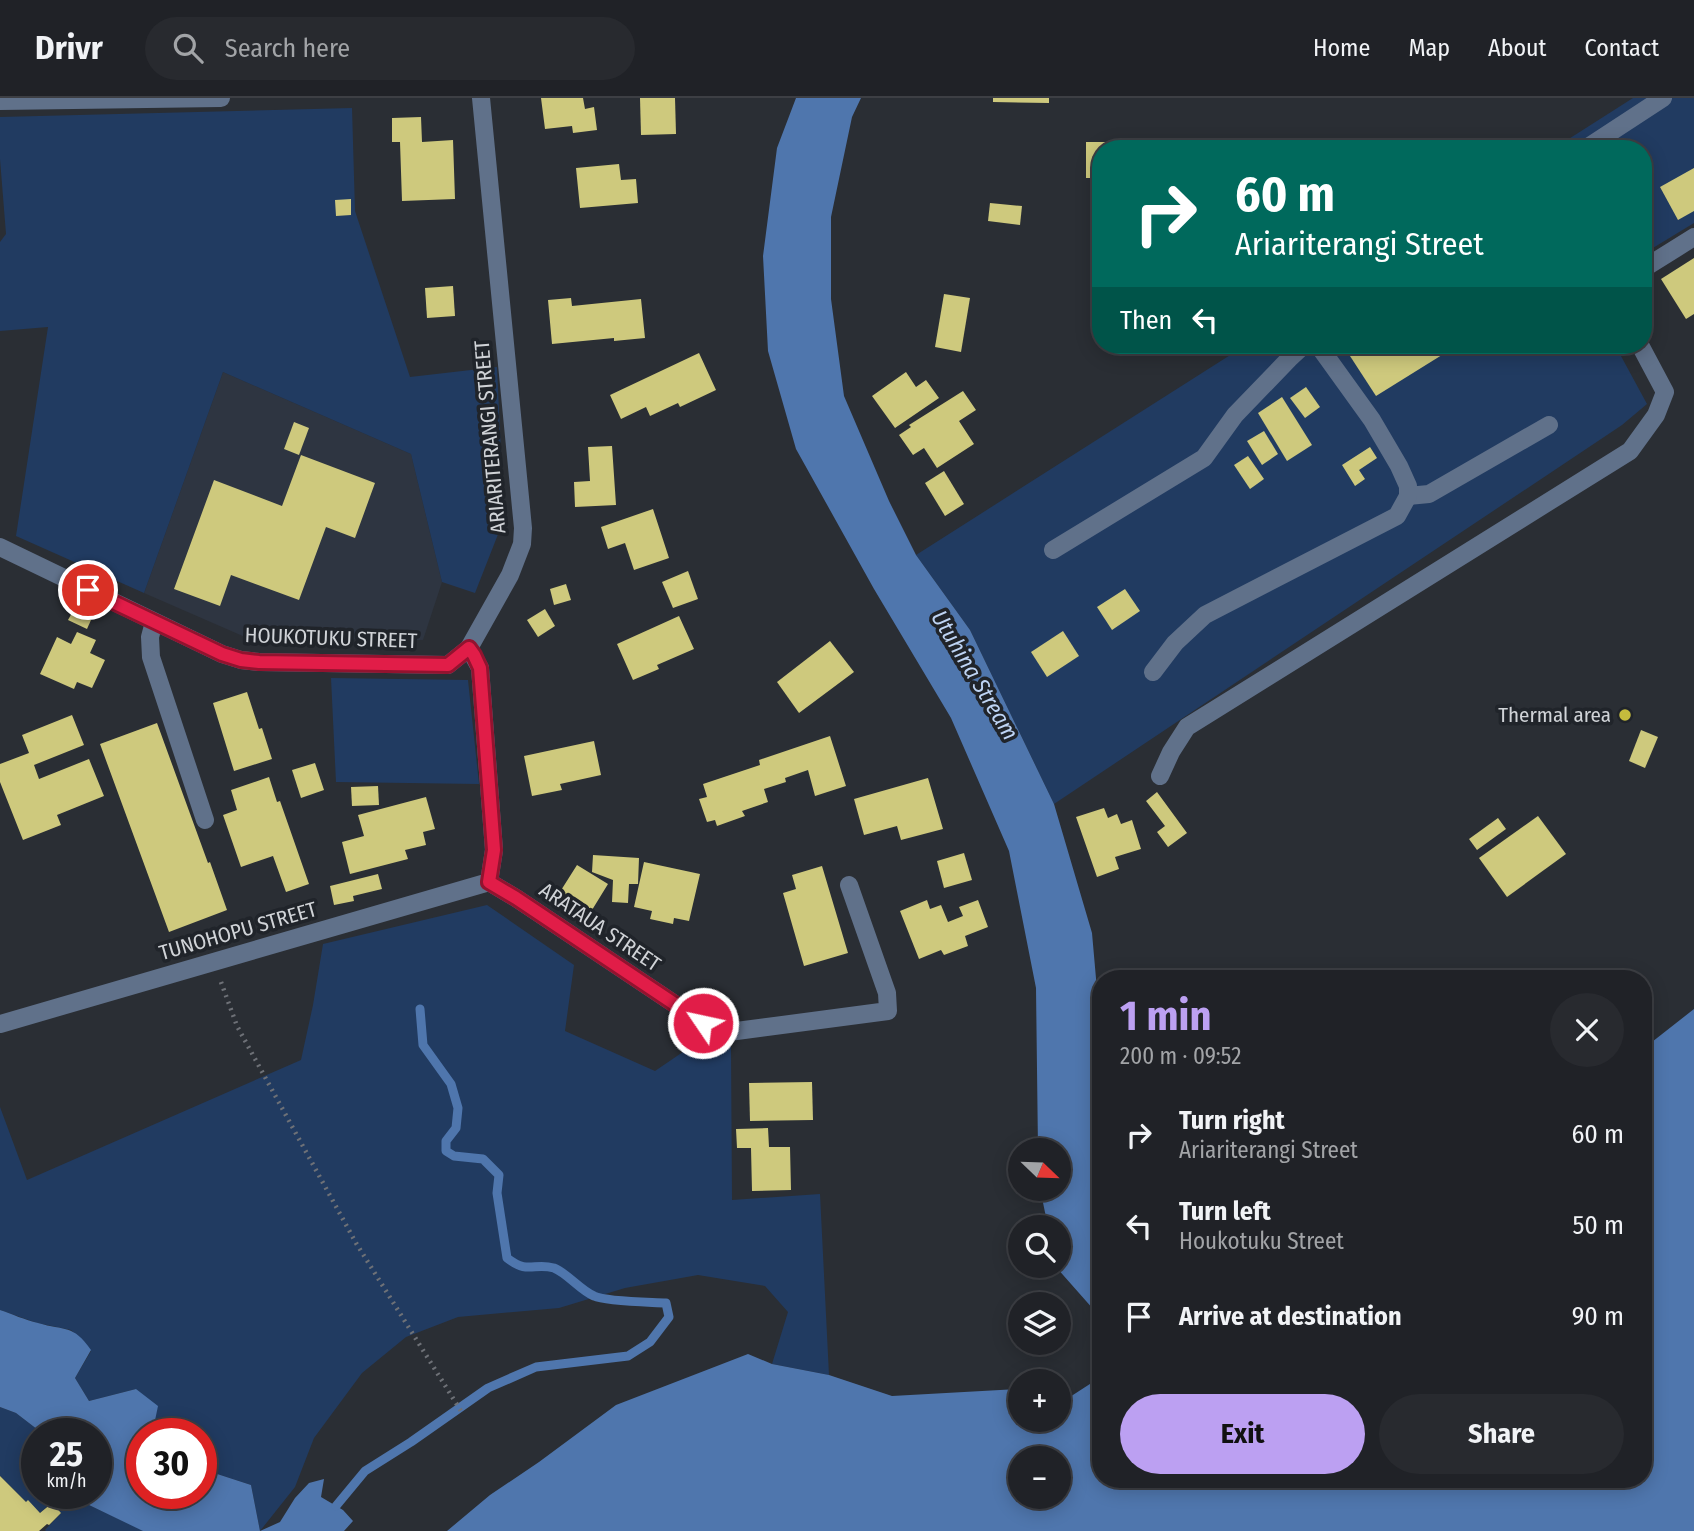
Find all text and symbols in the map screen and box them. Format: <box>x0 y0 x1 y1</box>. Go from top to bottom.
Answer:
search box <box>145 17 635 80</box>
text: Drivr <box>35 28 103 68</box>
icon: search <box>169 29 207 67</box>
text: Search here <box>225 33 350 64</box>
text: Home <box>1313 34 1370 62</box>
text: Map <box>1408 34 1450 62</box>
text: About <box>1488 34 1546 62</box>
text: Contact <box>1584 34 1659 62</box>
text: 60 m <box>1235 165 1335 224</box>
icon: right <box>1120 168 1211 259</box>
text: Ariariterangi Street <box>1235 225 1484 263</box>
icon: left <box>1186 301 1224 339</box>
text: Then <box>1120 305 1172 336</box>
street label: ARIARITERANGI STREET <box>469 339 511 535</box>
pin <box>58 560 118 620</box>
icon: arrive <box>69 571 107 609</box>
water label: Utuhina Stream <box>925 605 1025 745</box>
street label: HOUKOTUKU STREET <box>244 622 418 654</box>
place label: Thermal area <box>1498 702 1611 728</box>
marker: Thermal area <box>1617 707 1633 723</box>
street label: ARATAUA STREET <box>534 877 666 977</box>
street label: TUNOHOPU STREET <box>156 896 320 966</box>
position arrow <box>666 986 740 1060</box>
text: 1 min <box>1120 991 1211 1041</box>
button: close <box>1550 993 1624 1067</box>
text: 200 m · 09:52 <box>1120 1042 1241 1070</box>
text: Turn right <box>1179 1105 1285 1136</box>
icon: right <box>1120 1116 1158 1154</box>
text: 60 m <box>1571 1119 1624 1150</box>
text: Ariariterangi Street <box>1179 1136 1358 1164</box>
north arrow <box>1008 1138 1071 1200</box>
map controls <box>1008 1138 1071 1509</box>
text: Turn left <box>1179 1196 1271 1227</box>
icon: left <box>1120 1207 1158 1245</box>
text: 50 m <box>1572 1210 1624 1241</box>
button: search <box>1008 1215 1071 1278</box>
text: Houkotuku Street <box>1179 1227 1344 1255</box>
button: layers <box>1008 1292 1071 1355</box>
icon: arrive <box>1120 1298 1158 1336</box>
text: Arrive at destination <box>1179 1301 1402 1332</box>
text: 90 m <box>1572 1301 1624 1332</box>
button: + <box>1008 1369 1071 1432</box>
button: Exit <box>1120 1394 1365 1474</box>
button: Share <box>1379 1394 1624 1474</box>
speed limit sign: 30 <box>126 1418 217 1509</box>
text: 25 <box>50 1433 83 1475</box>
button: − <box>1008 1446 1071 1509</box>
text: km/h <box>46 1470 87 1492</box>

